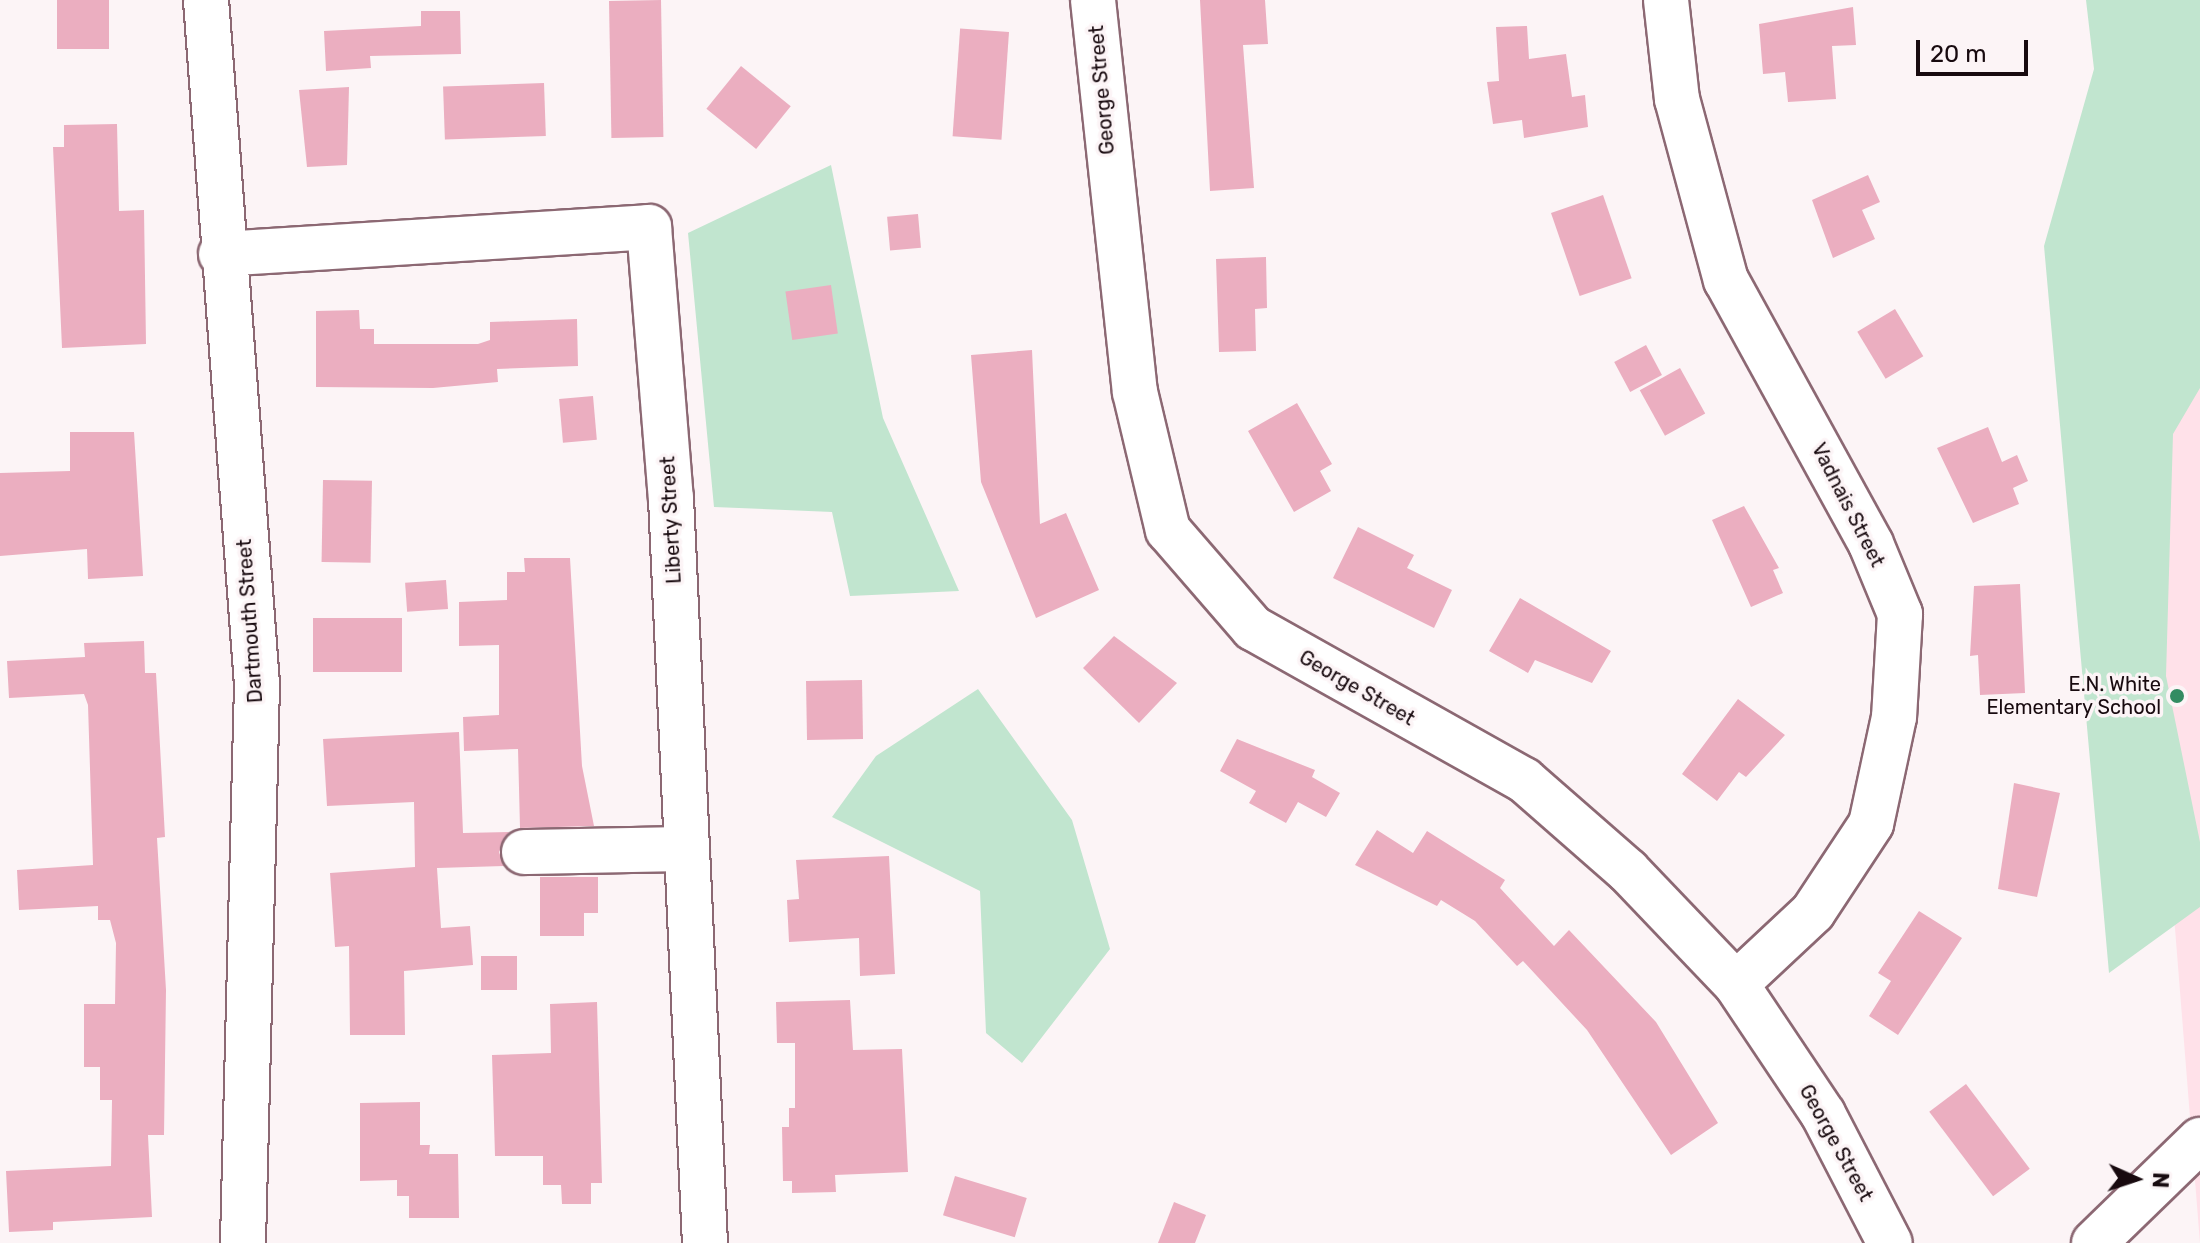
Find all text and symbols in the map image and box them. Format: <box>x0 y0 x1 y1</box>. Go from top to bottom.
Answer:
street label: George Street <box>1084 24 1120 156</box>
scale bar <box>1920 24 2032 74</box>
text: 20 m <box>1930 40 1987 68</box>
street label: Vadnais Street <box>1806 439 1890 571</box>
street label: Liberty Street <box>656 455 686 585</box>
street label: Dartmouth Street <box>232 538 268 704</box>
street label: George Street <box>1295 645 1419 731</box>
place label: E.N. White Elementary School <box>1986 672 2161 719</box>
marker: E.N. White Elementary School <box>2168 687 2186 705</box>
street label: George Street <box>1794 1081 1878 1205</box>
north arrow <box>2096 1139 2176 1219</box>
text: N <box>2147 1172 2174 1189</box>

